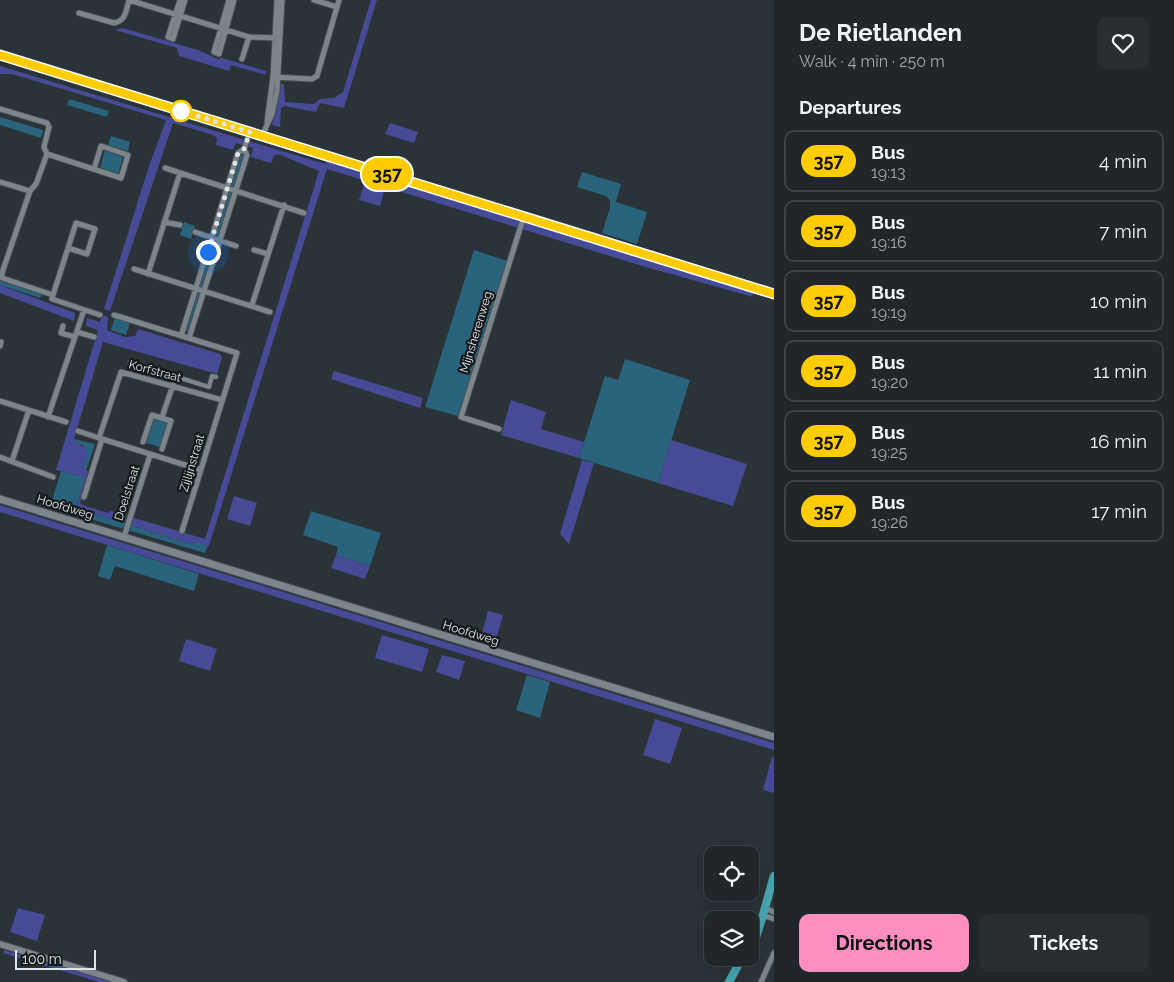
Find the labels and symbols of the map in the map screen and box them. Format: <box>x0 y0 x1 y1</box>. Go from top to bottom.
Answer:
unlabelled marker <box>170 100 192 122</box>
line badge: 357 <box>358 158 416 190</box>
your location <box>196 240 221 265</box>
street label: Mijnsherenweg <box>457 289 495 375</box>
street label: Korfstraat <box>127 357 183 385</box>
street label: Zijlijnstraat <box>177 433 207 493</box>
street label: Doelstraat <box>112 464 142 522</box>
street label: Hoofdweg <box>35 492 95 522</box>
street label: Hoofdweg <box>441 618 501 648</box>
scale bar <box>15 947 96 970</box>

